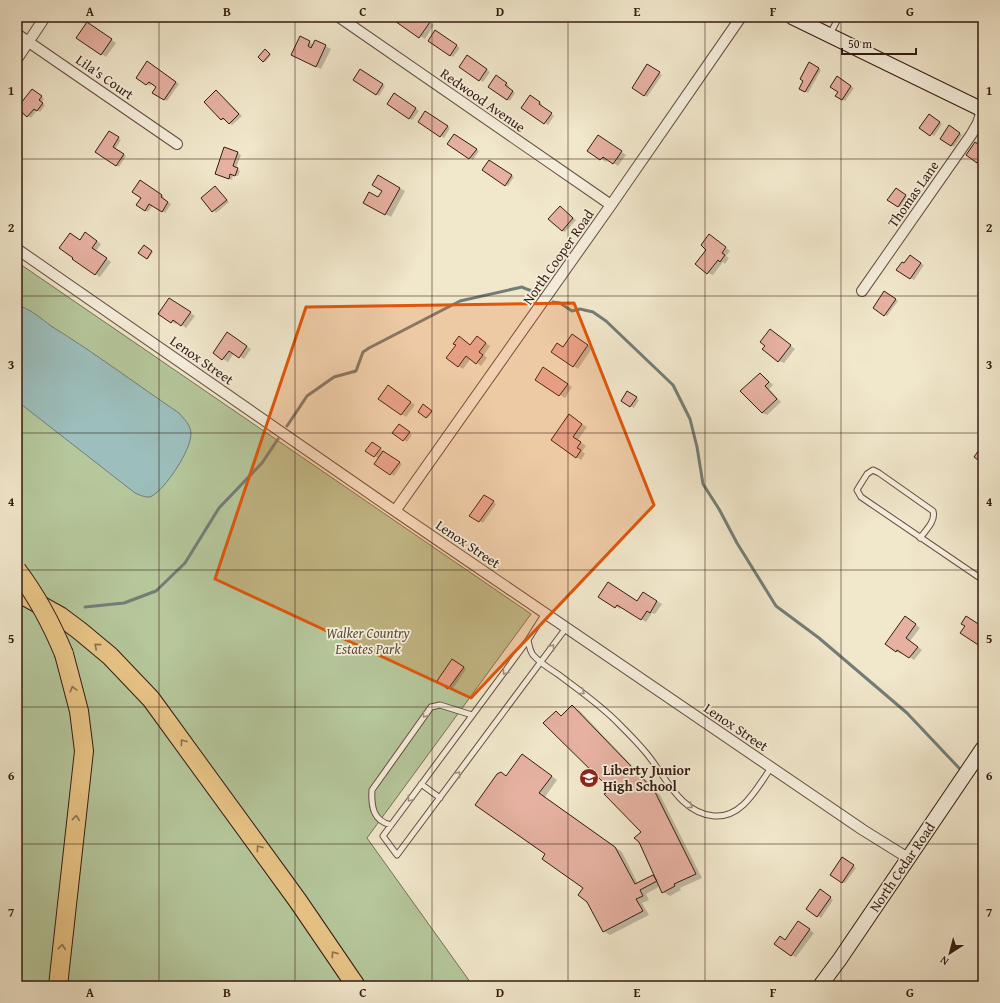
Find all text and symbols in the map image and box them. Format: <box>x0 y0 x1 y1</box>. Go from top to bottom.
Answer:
text: A <box>86 2 95 21</box>
text: B <box>223 2 231 21</box>
text: C <box>359 2 367 21</box>
text: D <box>496 2 504 21</box>
text: E <box>634 2 641 21</box>
text: F <box>770 2 777 21</box>
text: G <box>906 2 914 21</box>
scale bar <box>842 30 916 56</box>
text: 50 m <box>848 35 872 52</box>
street label: Lila's Court <box>72 50 138 104</box>
street label: Redwood Avenue <box>436 63 530 137</box>
text: 1 <box>8 81 14 100</box>
text: 1 <box>986 81 992 100</box>
street label: Thomas Lane <box>883 156 944 231</box>
street label: North Cooper Road <box>518 205 599 309</box>
text: 2 <box>8 218 15 237</box>
text: 2 <box>986 218 993 237</box>
street label: Lenox Street <box>166 331 238 389</box>
text: 3 <box>8 355 14 374</box>
text: 3 <box>986 355 992 374</box>
text: 4 <box>8 492 15 511</box>
text: 4 <box>986 492 993 511</box>
street label: Lenox Street <box>432 515 504 573</box>
park label: Walker Country Estates Park <box>326 623 410 659</box>
text: 5 <box>8 629 15 648</box>
text: 5 <box>986 629 993 648</box>
one-way arrow <box>94 643 101 650</box>
one-way arrow <box>547 644 555 651</box>
one-way arrow <box>502 667 509 674</box>
one-way arrow <box>70 686 78 693</box>
one-way arrow <box>577 687 584 694</box>
street label: Lenox Street <box>700 698 772 756</box>
one-way arrow <box>423 711 430 718</box>
one-way arrow <box>181 740 188 747</box>
place label: Liberty Junior High School <box>603 760 691 796</box>
text: 6 <box>8 766 15 785</box>
text: 6 <box>986 766 993 785</box>
school or university icon: Liberty Junior High School <box>578 767 600 789</box>
one-way arrow <box>453 771 460 778</box>
one-way arrow <box>408 794 415 801</box>
one-way arrow <box>685 801 692 808</box>
one-way arrow <box>71 815 80 821</box>
street label: North Cedar Road <box>865 818 940 916</box>
one-way arrow <box>257 845 264 852</box>
text: 7 <box>8 903 15 922</box>
text: 7 <box>986 903 993 922</box>
north arrow <box>930 933 970 973</box>
one-way arrow <box>57 944 66 950</box>
one-way arrow <box>331 951 339 958</box>
text: N <box>936 952 952 970</box>
text: A <box>86 983 95 1002</box>
text: B <box>223 983 231 1002</box>
text: C <box>359 983 367 1002</box>
text: D <box>496 983 504 1002</box>
text: E <box>634 983 641 1002</box>
text: F <box>770 983 777 1002</box>
text: G <box>906 983 914 1002</box>

